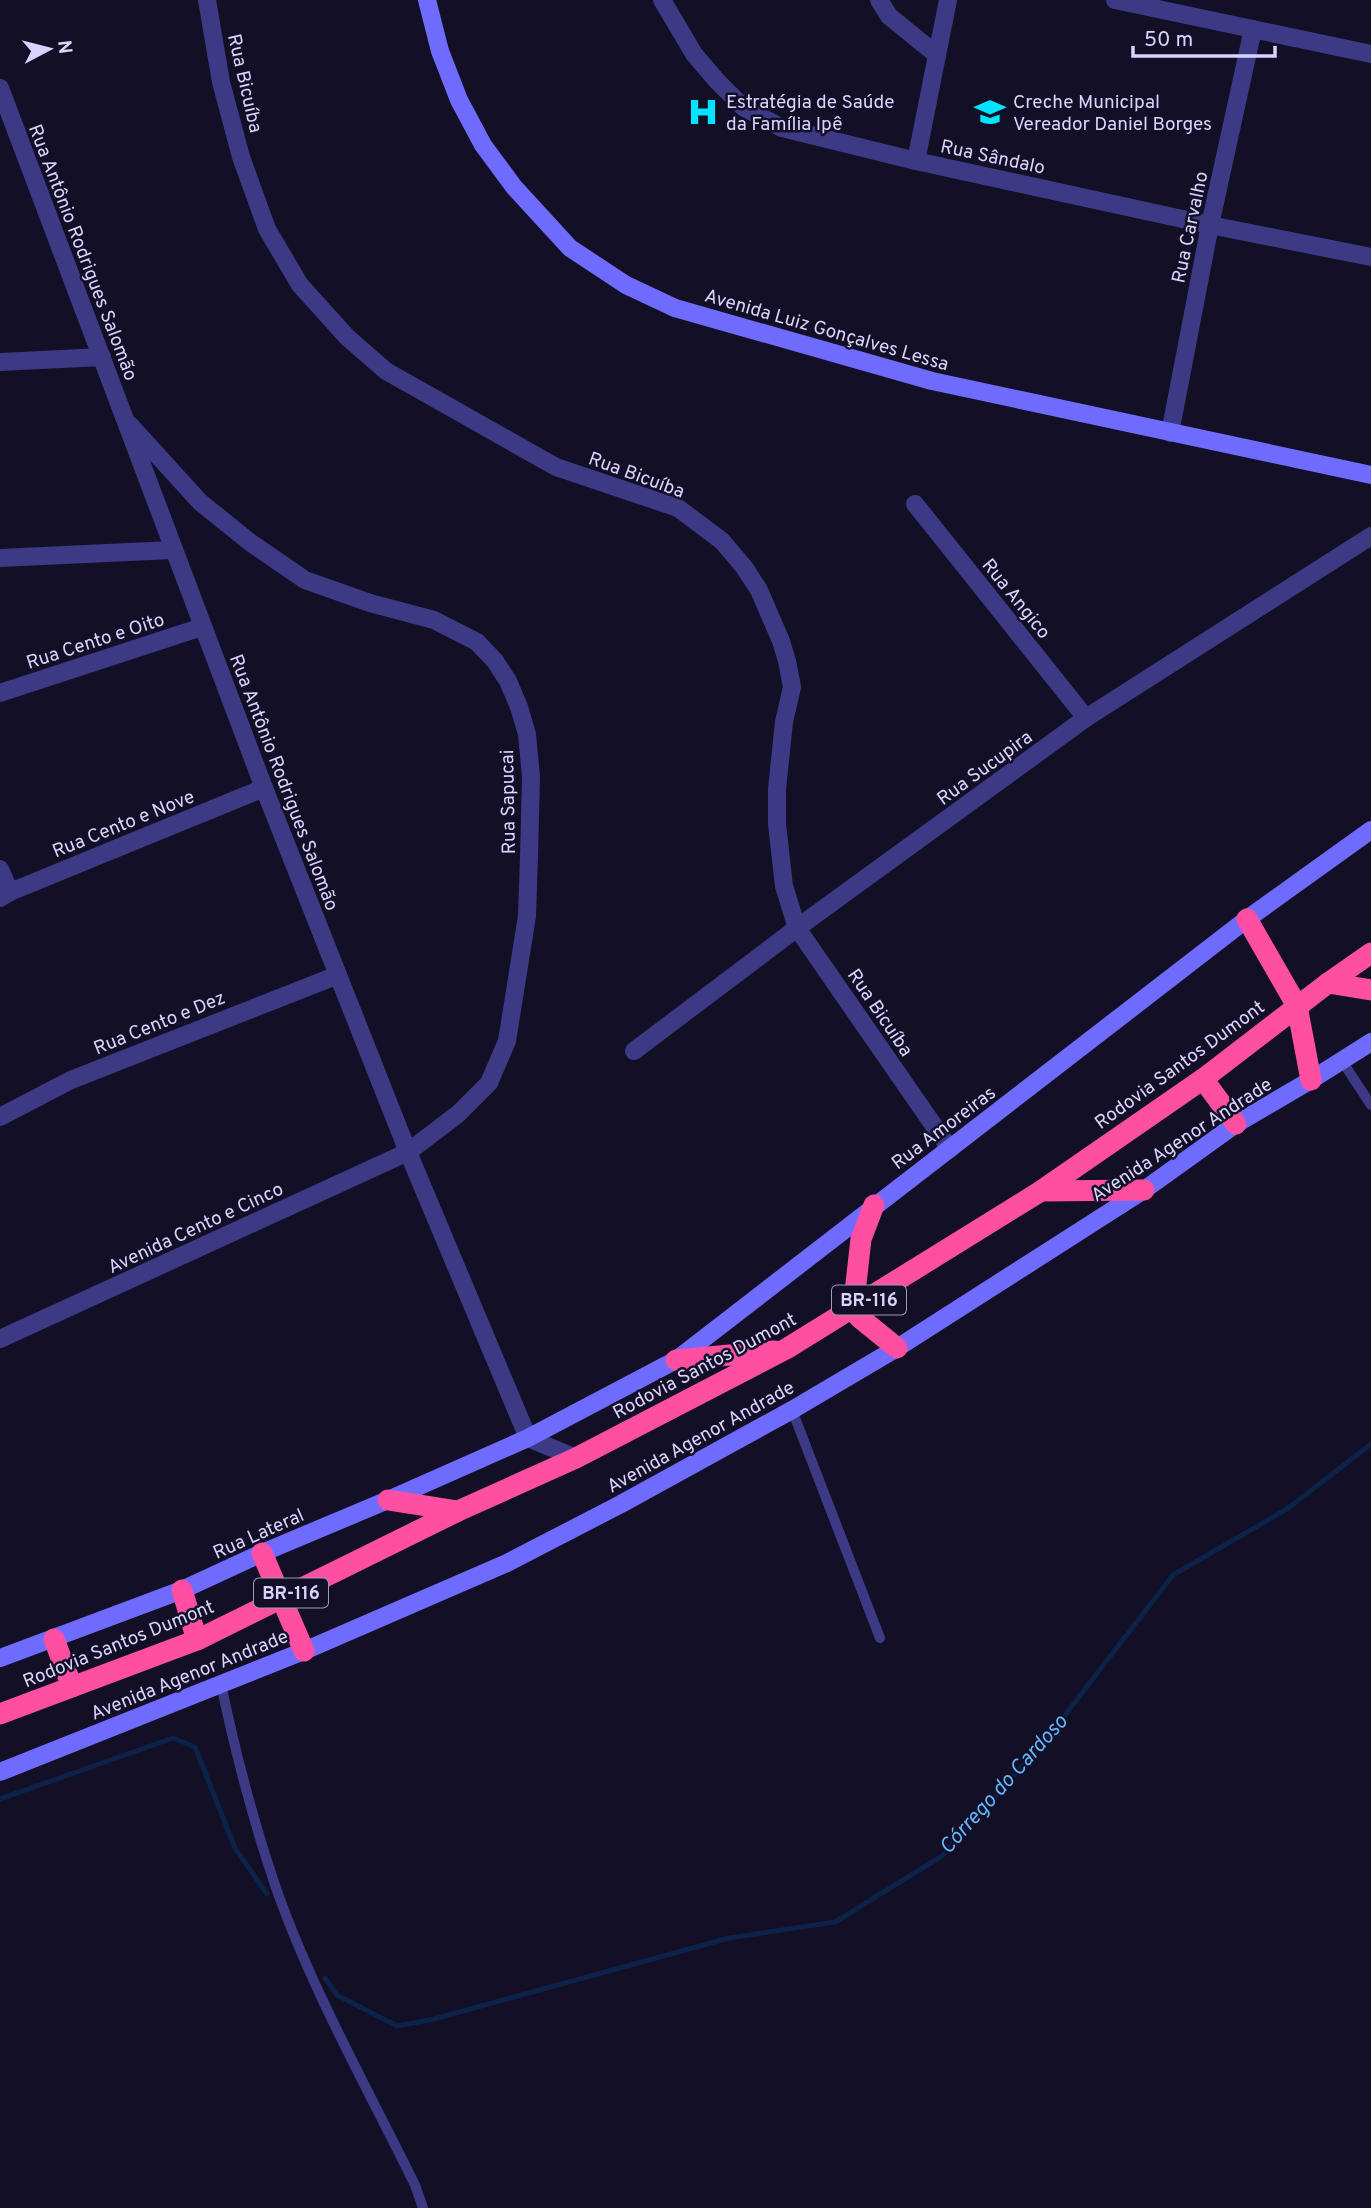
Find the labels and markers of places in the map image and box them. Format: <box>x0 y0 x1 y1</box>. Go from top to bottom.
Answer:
place label: Estratégia de Saúde da Família Ipê <box>726 91 894 137</box>
place label: Creche Municipal Vereador Daniel Borges <box>1013 91 1212 137</box>
hospital icon: Estratégia de Saúde da Família Ipê <box>686 95 720 129</box>
school or university icon: Creche Municipal Vereador Daniel Borges <box>973 95 1007 129</box>

